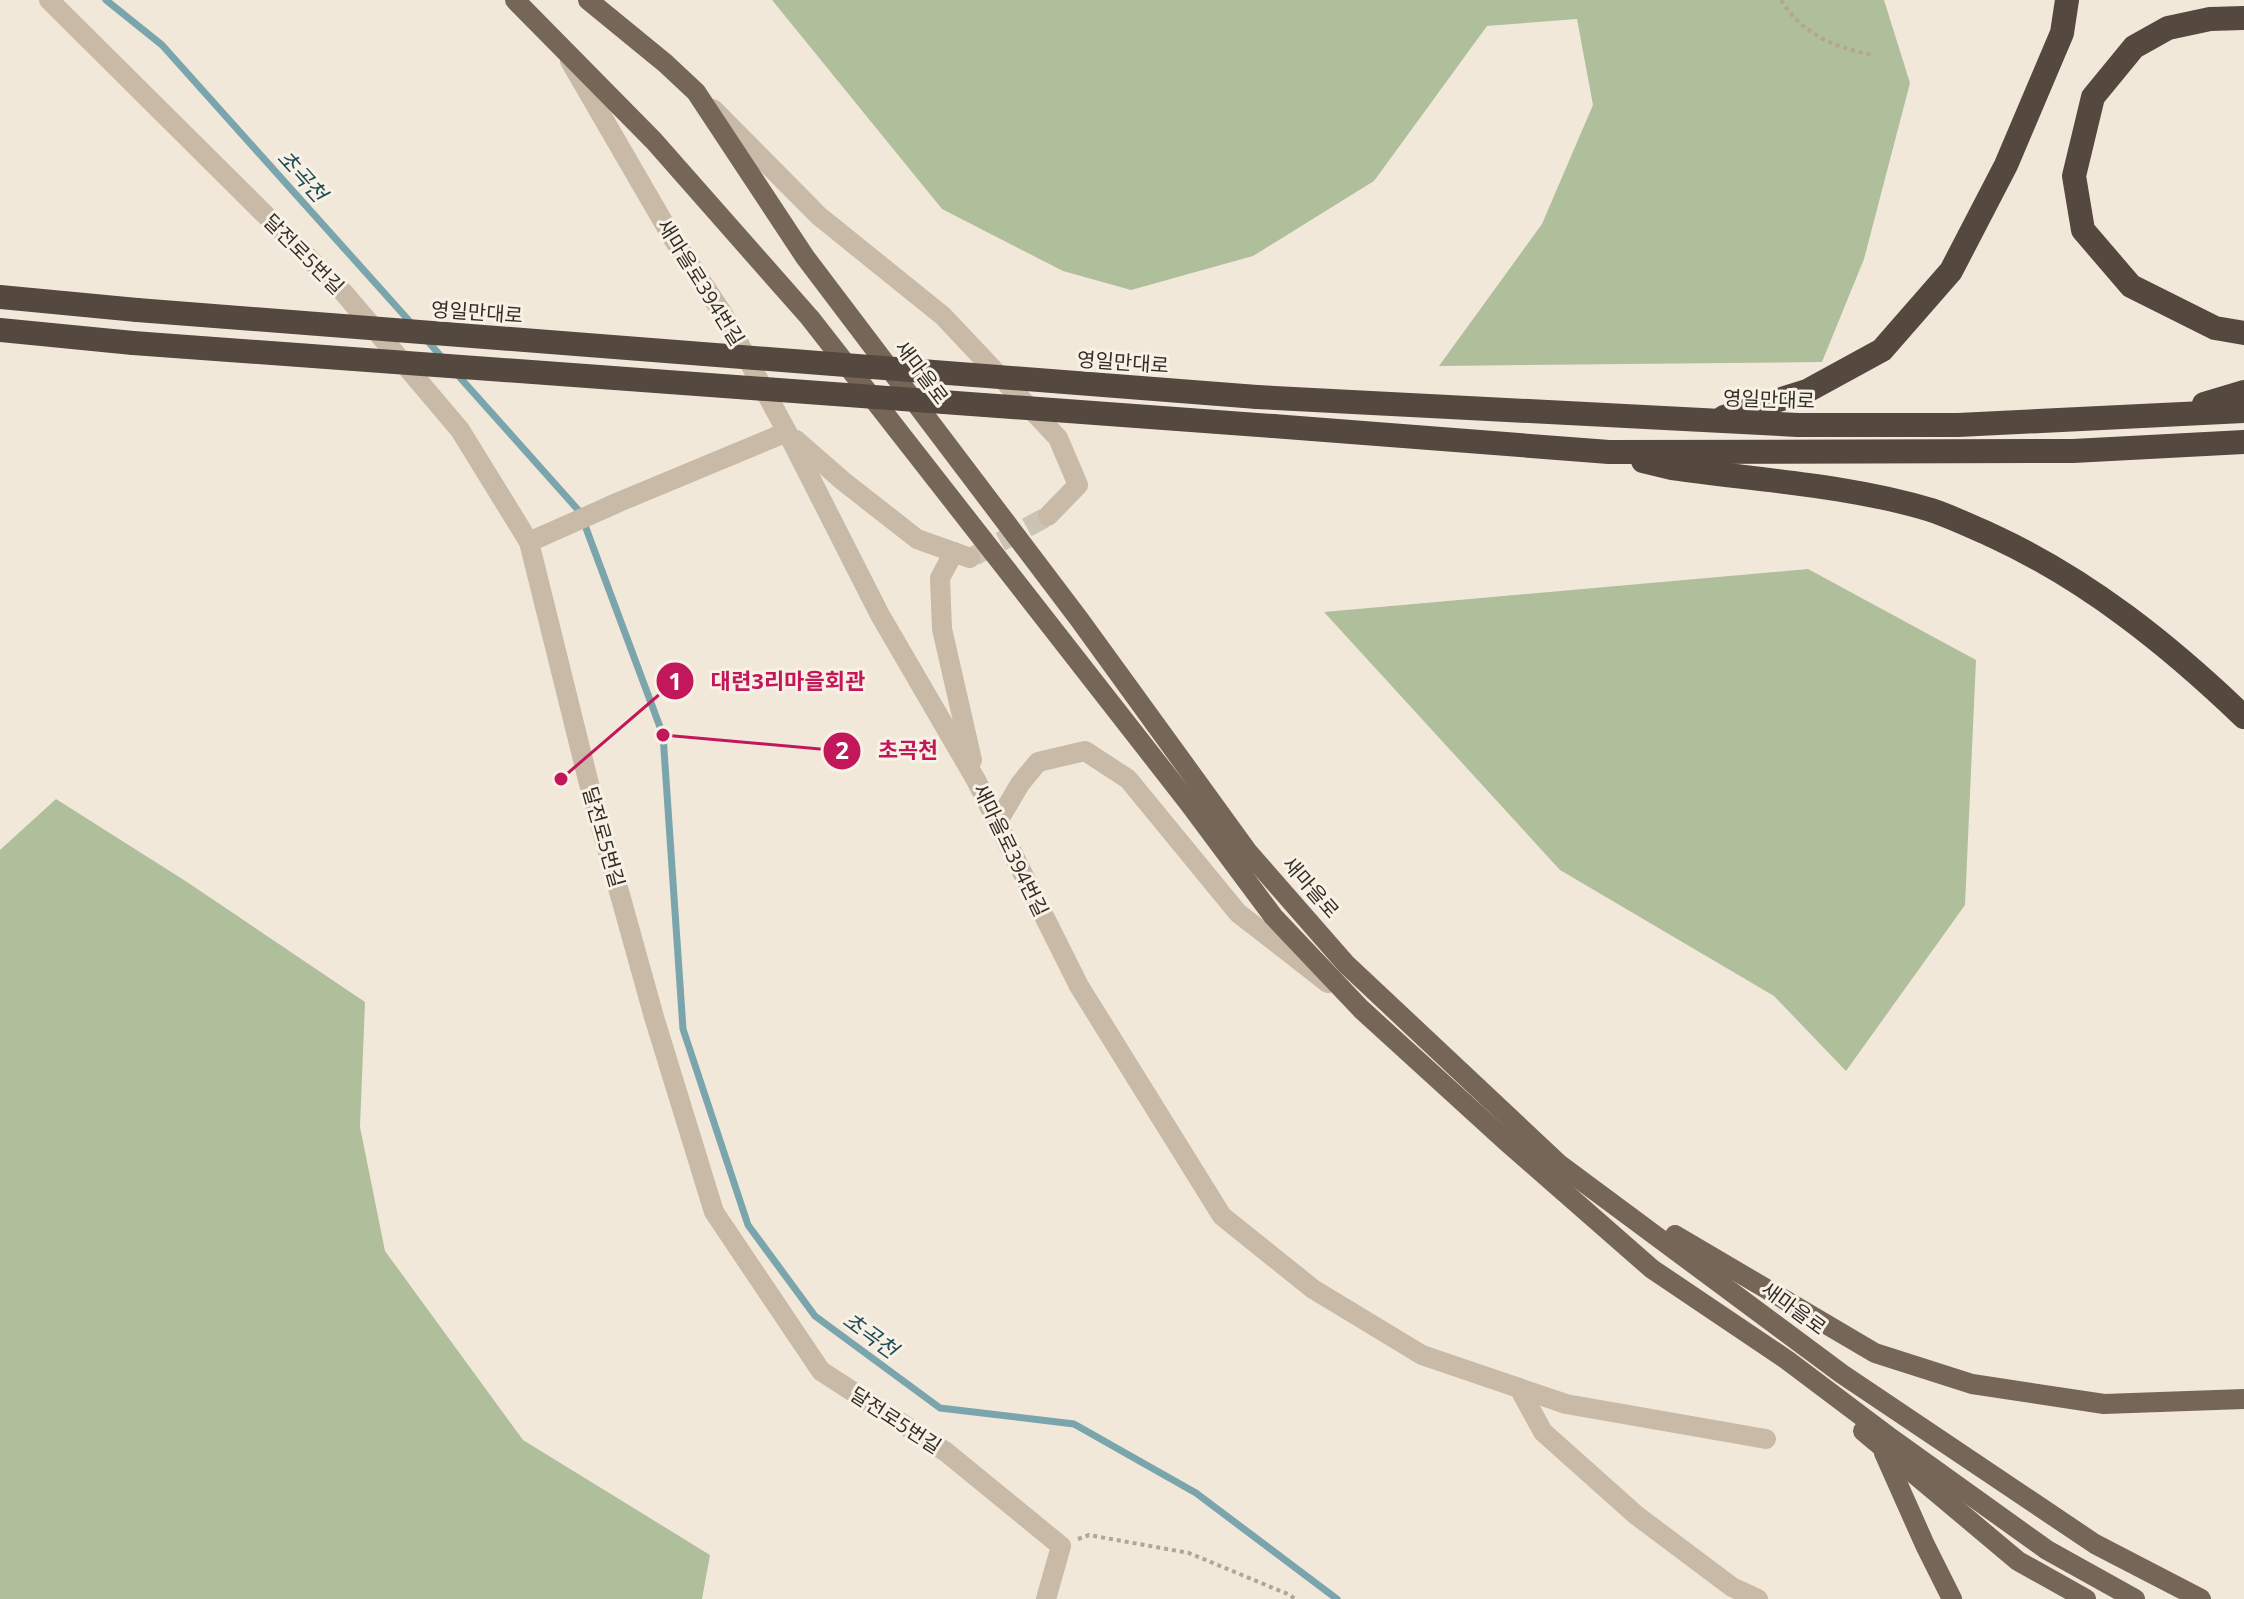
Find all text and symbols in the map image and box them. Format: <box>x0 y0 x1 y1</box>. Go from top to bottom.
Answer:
water label: 초곡천 <box>272 142 336 210</box>
street label: 달전로5번길 <box>258 208 350 300</box>
street label: 새마을로394번길 <box>651 213 751 351</box>
street label: 영일만대로 <box>430 295 524 329</box>
street label: 새마을로 <box>889 334 955 410</box>
street label: 영일만대로 <box>1076 345 1170 379</box>
street label: 영일만대로 <box>1723 384 1815 414</box>
callout: 대련3리마을회관 <box>655 658 881 704</box>
text: 1 <box>668 664 682 697</box>
text: 대련3리마을회관 <box>711 665 865 695</box>
callout: 초곡천 <box>822 728 955 774</box>
text: 2 <box>835 733 849 766</box>
text: 초곡천 <box>878 734 938 764</box>
street label: 새마을로394번길 <box>967 779 1055 921</box>
street label: 달전로5번길 <box>577 784 631 890</box>
street label: 새마을로 <box>1277 850 1345 924</box>
street label: 새마을로 <box>1756 1275 1832 1341</box>
water label: 초곡천 <box>838 1304 907 1366</box>
street label: 달전로5번길 <box>845 1381 947 1459</box>

